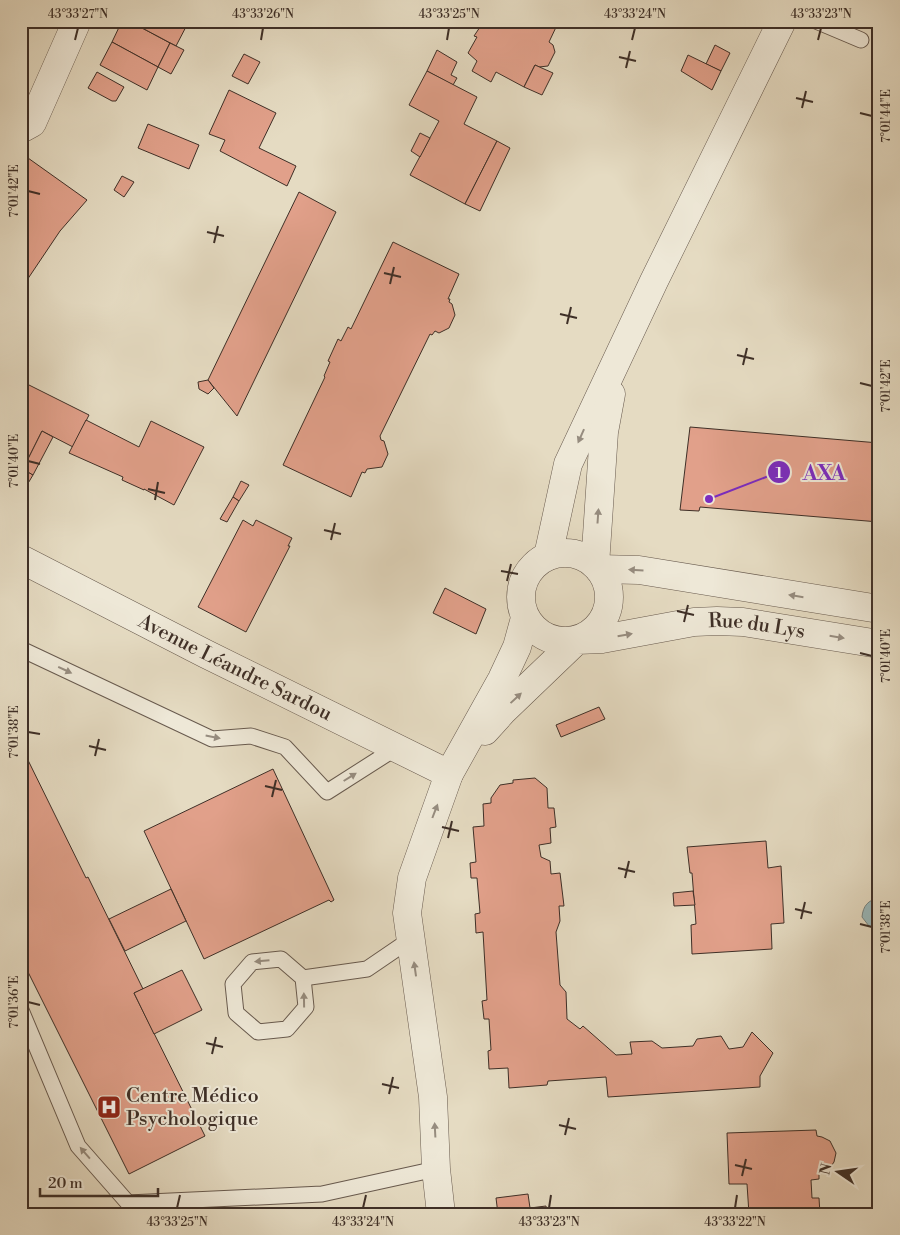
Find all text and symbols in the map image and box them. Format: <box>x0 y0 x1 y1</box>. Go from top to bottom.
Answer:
text: 43°33'27"N <box>48 7 108 22</box>
text: 43°33'26"N <box>232 7 294 22</box>
text: 43°33'25"N <box>418 7 480 22</box>
text: 43°33'24"N <box>604 7 666 22</box>
text: 43°33'23"N <box>790 7 852 22</box>
text: 7°01'44"E <box>879 89 894 143</box>
text: 7°01'42"E <box>7 165 22 217</box>
text: 7°01'42"E <box>879 360 894 412</box>
one-way arrow <box>576 429 584 443</box>
text: 7°01'40"E <box>7 434 22 488</box>
callout: AXA <box>767 454 855 490</box>
text: AXA <box>801 461 847 487</box>
text: 1 <box>775 464 783 483</box>
one-way arrow <box>595 508 603 524</box>
one-way arrow <box>627 566 643 574</box>
one-way arrow <box>788 592 804 600</box>
street label: Avenue Léandre Sardou <box>133 608 337 727</box>
street label: Rue du Lys <box>708 608 807 644</box>
text: 7°01'40"E <box>879 629 894 683</box>
one-way arrow <box>617 630 633 638</box>
one-way arrow <box>830 634 846 642</box>
one-way arrow <box>58 666 72 674</box>
one-way arrow <box>510 692 522 704</box>
text: 7°01'38"E <box>7 706 22 758</box>
one-way arrow <box>205 734 221 742</box>
one-way arrow <box>343 772 356 782</box>
one-way arrow <box>431 804 439 818</box>
text: 7°01'38"E <box>879 901 894 953</box>
one-way arrow <box>253 957 269 965</box>
one-way arrow <box>411 961 419 977</box>
text: 7°01'36"E <box>7 976 22 1028</box>
one-way arrow <box>300 992 308 1008</box>
place label: Centre Médico Psychologique <box>126 1084 259 1132</box>
hospital icon: Centre Médico Psychologique <box>96 1094 122 1120</box>
one-way arrow <box>431 1122 439 1138</box>
one-way arrow <box>79 1147 90 1160</box>
north arrow <box>812 1148 862 1198</box>
text: N <box>816 1162 836 1177</box>
scale bar <box>40 1165 158 1197</box>
text: 20 m <box>48 1174 83 1193</box>
text: 43°33'25"N <box>146 1215 208 1230</box>
text: 43°33'24"N <box>332 1215 394 1230</box>
text: 43°33'23"N <box>518 1215 580 1230</box>
text: 43°33'22"N <box>704 1215 766 1230</box>

